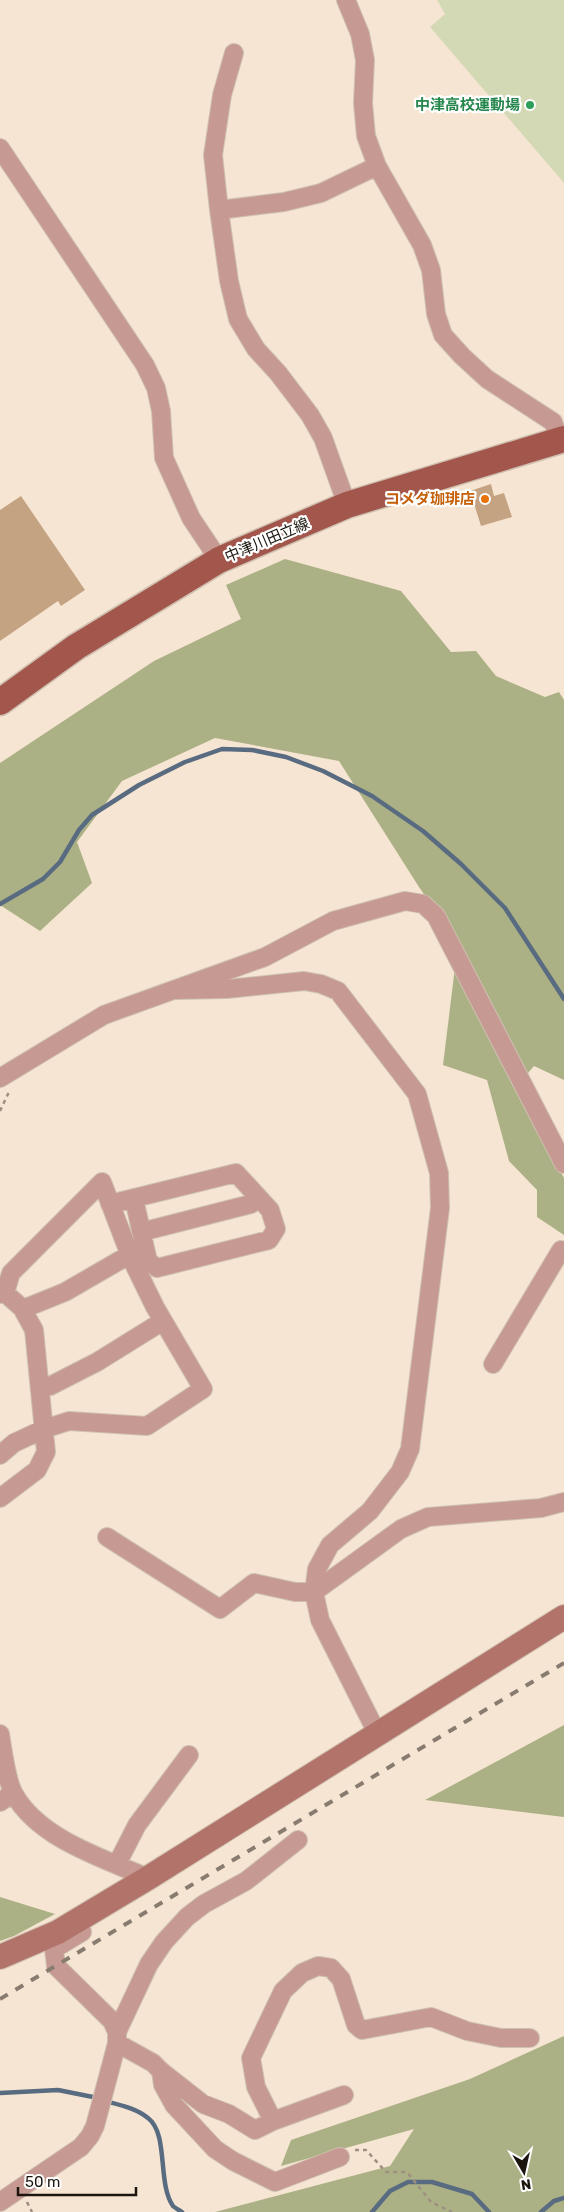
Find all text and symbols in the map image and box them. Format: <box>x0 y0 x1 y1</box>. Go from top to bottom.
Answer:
place label: 中津高校運動場 <box>415 96 520 114</box>
marker: 中津高校運動場 <box>524 99 536 111</box>
place label: コメダ珈琲店 <box>385 490 475 508</box>
marker: コメダ珈琲店 <box>479 493 491 505</box>
street label: 中津川田立線 <box>222 514 312 566</box>
north arrow <box>499 2147 549 2197</box>
scale bar <box>18 2164 135 2196</box>
text: 50 m <box>25 2173 60 2191</box>
text: N <box>520 2175 532 2194</box>

